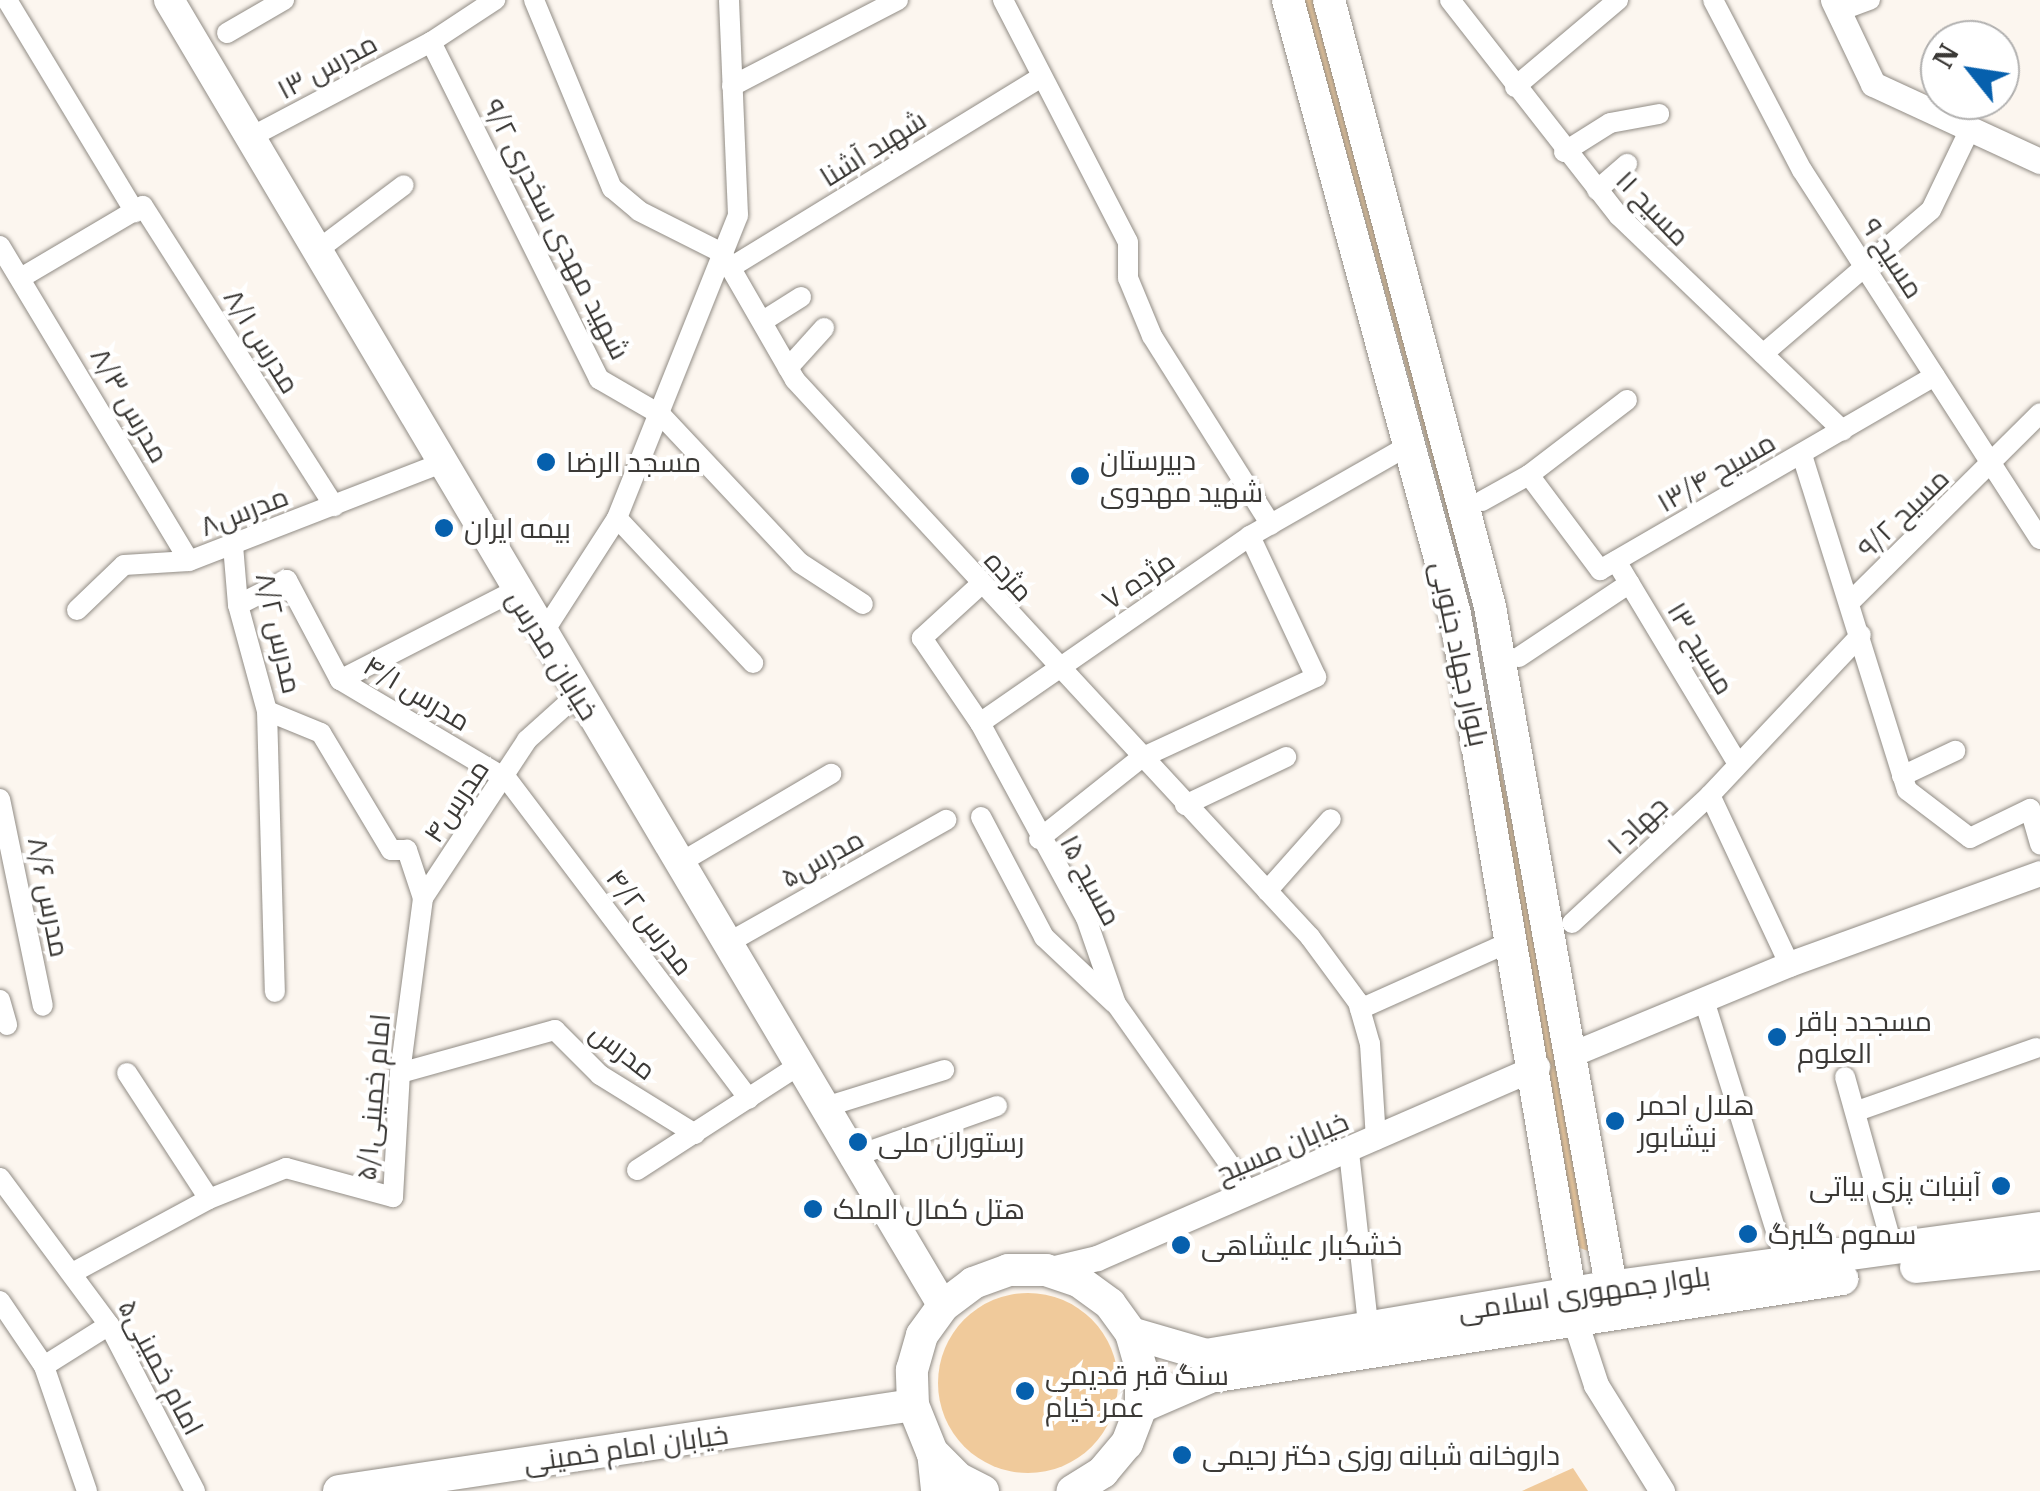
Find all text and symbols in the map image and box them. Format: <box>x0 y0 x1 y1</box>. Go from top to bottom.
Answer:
north arrow <box>1920 20 2020 120</box>
street label: مدرس ۱۳ <box>271 26 383 106</box>
text: N <box>1924 37 1967 75</box>
street label: شهید مهدی سخدری ۹/۲ <box>477 93 637 365</box>
street label: شهبد آشنا <box>814 102 932 194</box>
street label: مسیح ۱۱ <box>1609 163 1697 253</box>
street label: مسیح ۹ <box>1855 212 1931 304</box>
street label: مدرس ۸/۱ <box>217 282 307 400</box>
street label: مدرس ۸/۳ <box>84 341 176 469</box>
street label: مسیح ۱۳/۴ <box>1651 425 1781 519</box>
place label: دبیرستان شهید مهدوی <box>1100 443 1263 509</box>
place label: مسجد الرضا <box>566 445 701 479</box>
marker: مسجد الرضا <box>535 451 557 473</box>
street label: مسیح ۹/۲ <box>1850 461 1956 565</box>
marker: دبیرستان شهید مهدوی <box>1069 465 1091 487</box>
street label: مدرس۸ <box>195 479 293 543</box>
place label: بیمه ایران <box>464 511 571 545</box>
marker: بیمه ایران <box>433 517 455 539</box>
street label: مژده <box>978 544 1040 608</box>
street label: مژده ۷ <box>1095 544 1181 616</box>
street label: بلوار جهاد جنوبی <box>1424 558 1496 750</box>
street label: مدرس ۸/۲ <box>249 569 309 697</box>
street label: خیابان مدرس <box>500 584 606 726</box>
street label: مسیح ۱۳ <box>1660 596 1742 700</box>
street label: مدرس ۴/۱ <box>358 648 476 738</box>
street label: مدرس۴ <box>416 753 496 849</box>
street label: جهاد ۱ <box>1600 789 1674 861</box>
street label: مدرس۵ <box>775 822 869 894</box>
street label: مسیح ۱۵ <box>1053 829 1129 931</box>
street label: مدرس ۸/۶ <box>21 834 77 960</box>
street label: مدرس ۴/۲ <box>599 862 701 982</box>
place label: مسجدد باقر العلوم <box>1797 1004 1932 1070</box>
street label: امام خمینی۵/۱ <box>349 1012 397 1182</box>
street label: مدرس <box>583 1015 663 1087</box>
marker: مسجدد باقر العلوم <box>1766 1026 1788 1048</box>
place label: هلال احمر نیشابور <box>1638 1088 1755 1154</box>
street label: خیابان مسیح <box>1211 1104 1353 1190</box>
marker: هلال احمر نیشابور <box>1602 1108 1628 1134</box>
place label: رستوران ملی <box>878 1125 1024 1159</box>
marker: رستوران ملی <box>847 1131 869 1153</box>
place label: آبنبات پزی بیاتی <box>1809 1169 1981 1203</box>
marker: آبنبات پزی بیاتی <box>1990 1175 2012 1197</box>
place label: هتل کمال الملک <box>833 1192 1025 1226</box>
marker: هتل کمال الملک <box>802 1198 824 1220</box>
place label: سموم گلبرگ <box>1768 1217 1916 1251</box>
marker: سموم گلبرگ <box>1737 1223 1759 1245</box>
place label: خشکبار علیشاهی <box>1201 1228 1402 1262</box>
marker: خشکبار علیشاهی <box>1170 1234 1192 1256</box>
street label: بلوار جمهوری اسلامی <box>1456 1259 1712 1327</box>
street label: امام خمینی۵ <box>111 1293 211 1441</box>
place label: سنگ قبر قدیمی عمر خیام <box>1045 1358 1229 1424</box>
marker: سنگ قبر قدیمی عمر خیام <box>1014 1380 1036 1402</box>
street label: خیابان امام خمینی <box>521 1417 731 1479</box>
place label: داروخانه شبانه روزی دکتر رحیمی <box>1202 1438 1560 1472</box>
marker: داروخانه شبانه روزی دکتر رحیمی <box>1171 1444 1193 1466</box>

